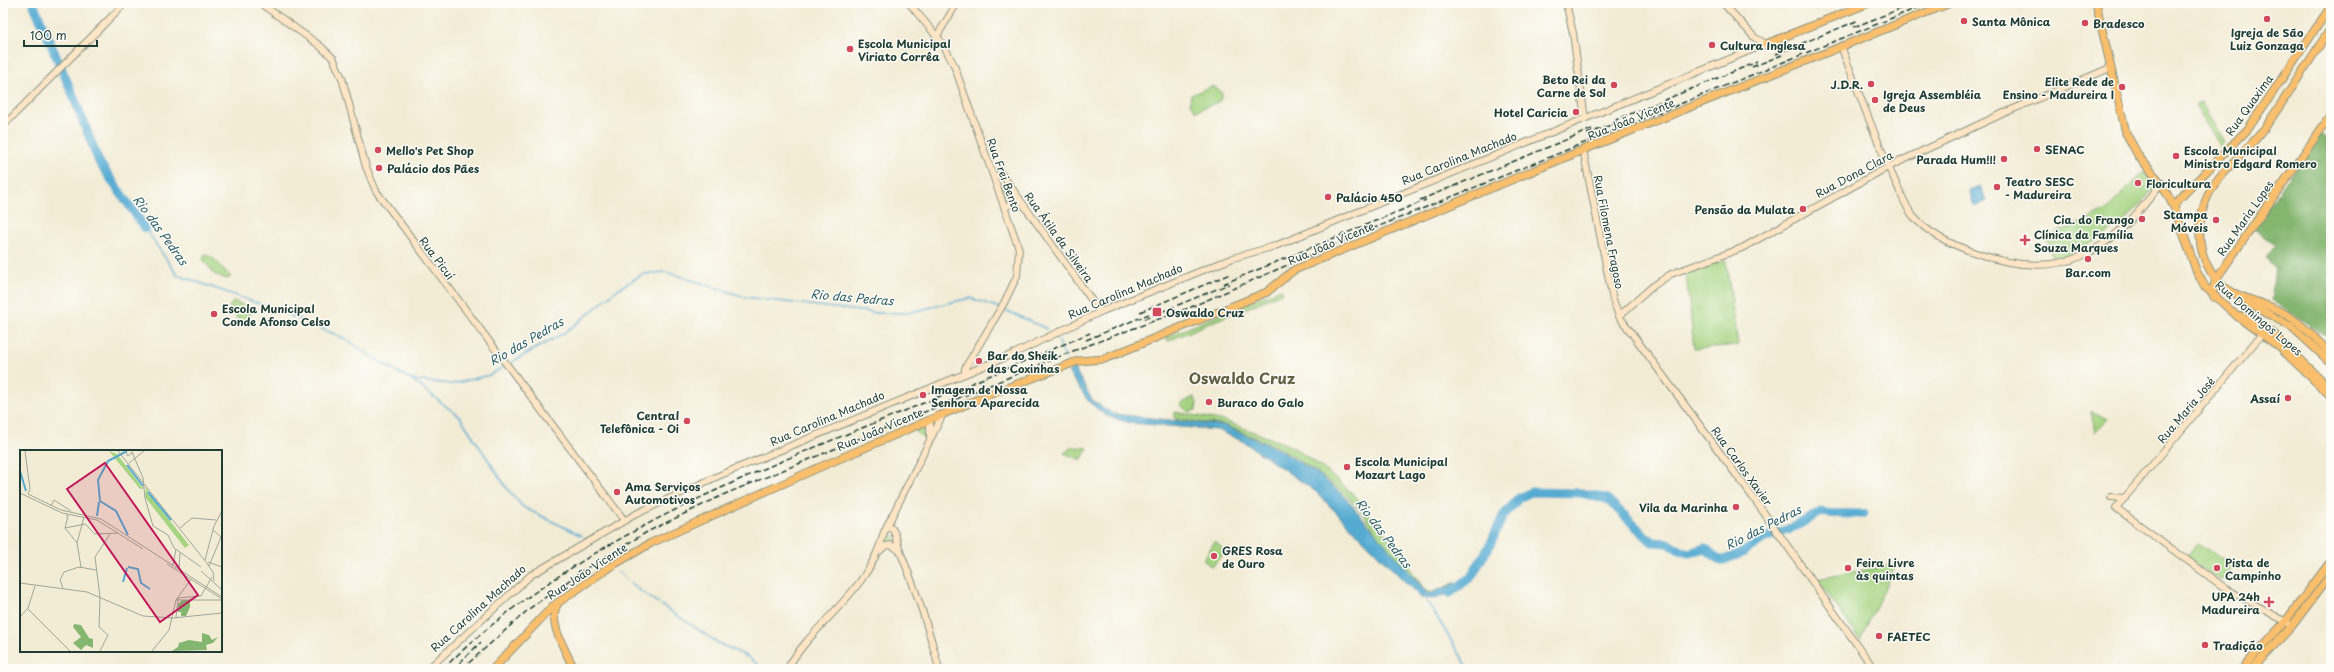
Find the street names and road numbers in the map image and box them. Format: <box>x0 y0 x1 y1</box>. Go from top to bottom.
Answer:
street label: Rua Quaxima <box>2221 71 2277 139</box>
street label: Rua João Vicente <box>1585 94 1677 144</box>
street label: Rua Carolina Machado <box>1399 127 1519 189</box>
street label: Rua Frei Bento <box>983 136 1025 214</box>
street label: Rua Dona Clara <box>1812 146 1896 202</box>
street label: Rua Filomena Fragoso <box>1590 174 1628 290</box>
street label: Rua Maria Lopes <box>2213 177 2277 259</box>
street label: Rua Átila da Silveira <box>1020 188 1098 286</box>
street label: Rua João Vicente <box>1285 217 1377 269</box>
street label: Rua Picuí <box>415 233 459 283</box>
street label: Rua Carolina Machado <box>1065 259 1185 323</box>
street label: Rua Domingos Lopes <box>2212 276 2306 360</box>
street label: Rua Maria José <box>2153 373 2219 447</box>
street label: Rua Carolina Machado <box>767 386 887 450</box>
street label: Rua João Vicente <box>834 403 926 455</box>
street label: Rua Carlos Xavier <box>1707 423 1777 509</box>
street label: Rua João Vicente <box>544 539 630 603</box>
street label: Rua Carolina Machado <box>427 561 529 655</box>

